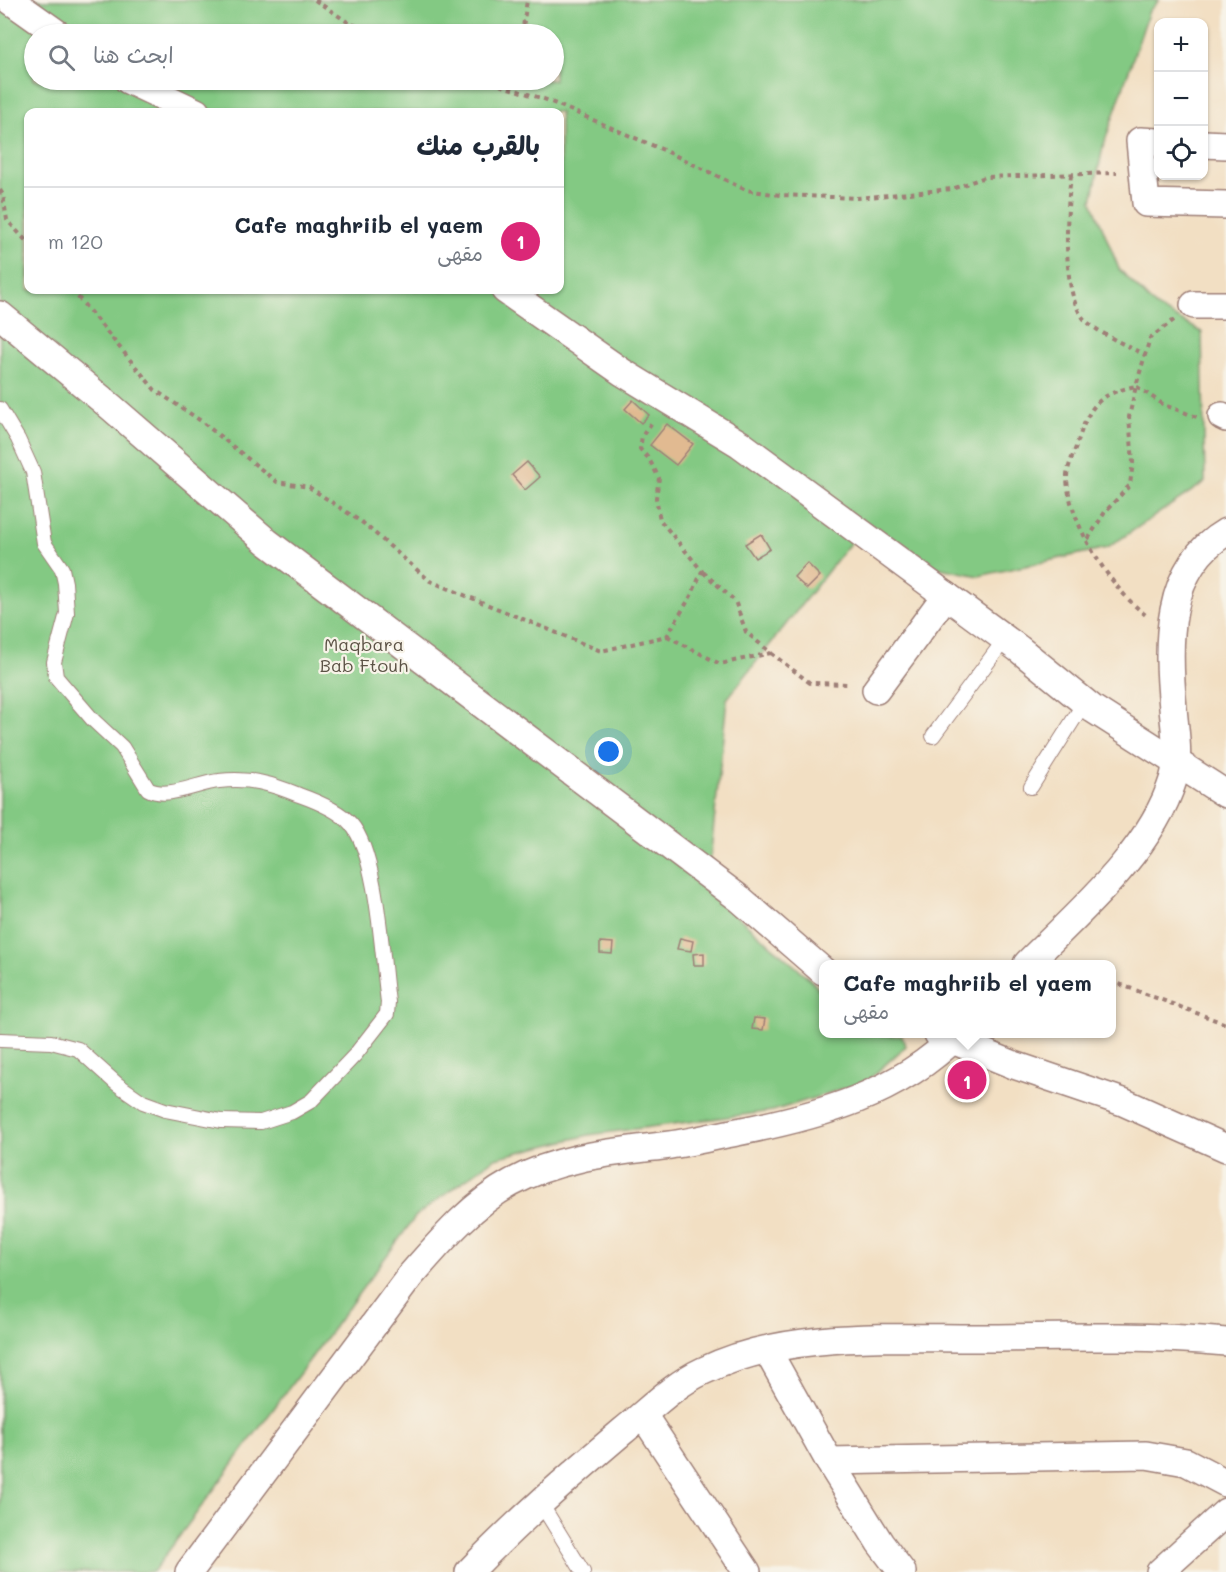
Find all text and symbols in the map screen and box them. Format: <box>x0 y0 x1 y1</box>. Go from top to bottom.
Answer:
map controls <box>1154 18 1208 180</box>
button: + <box>1154 18 1208 72</box>
search box <box>24 24 564 90</box>
text: ابحث هنا <box>93 40 174 69</box>
icon: search <box>45 41 78 74</box>
button: − <box>1154 72 1208 126</box>
button: locate <box>1154 126 1208 180</box>
text: بالقرب منك <box>417 128 540 162</box>
text: Cafe maghriib el yaem <box>235 210 483 239</box>
text: 120 m <box>48 228 103 254</box>
text: 1 <box>516 228 525 254</box>
text: مقهى <box>437 240 483 266</box>
park label: Maqbara Bab Ftouh <box>320 632 408 677</box>
your location <box>594 737 623 766</box>
popup <box>819 960 1116 1038</box>
text: Cafe maghriib el yaem <box>843 968 1092 997</box>
text: مقهى <box>843 998 889 1024</box>
pin: 1 <box>948 1058 986 1102</box>

